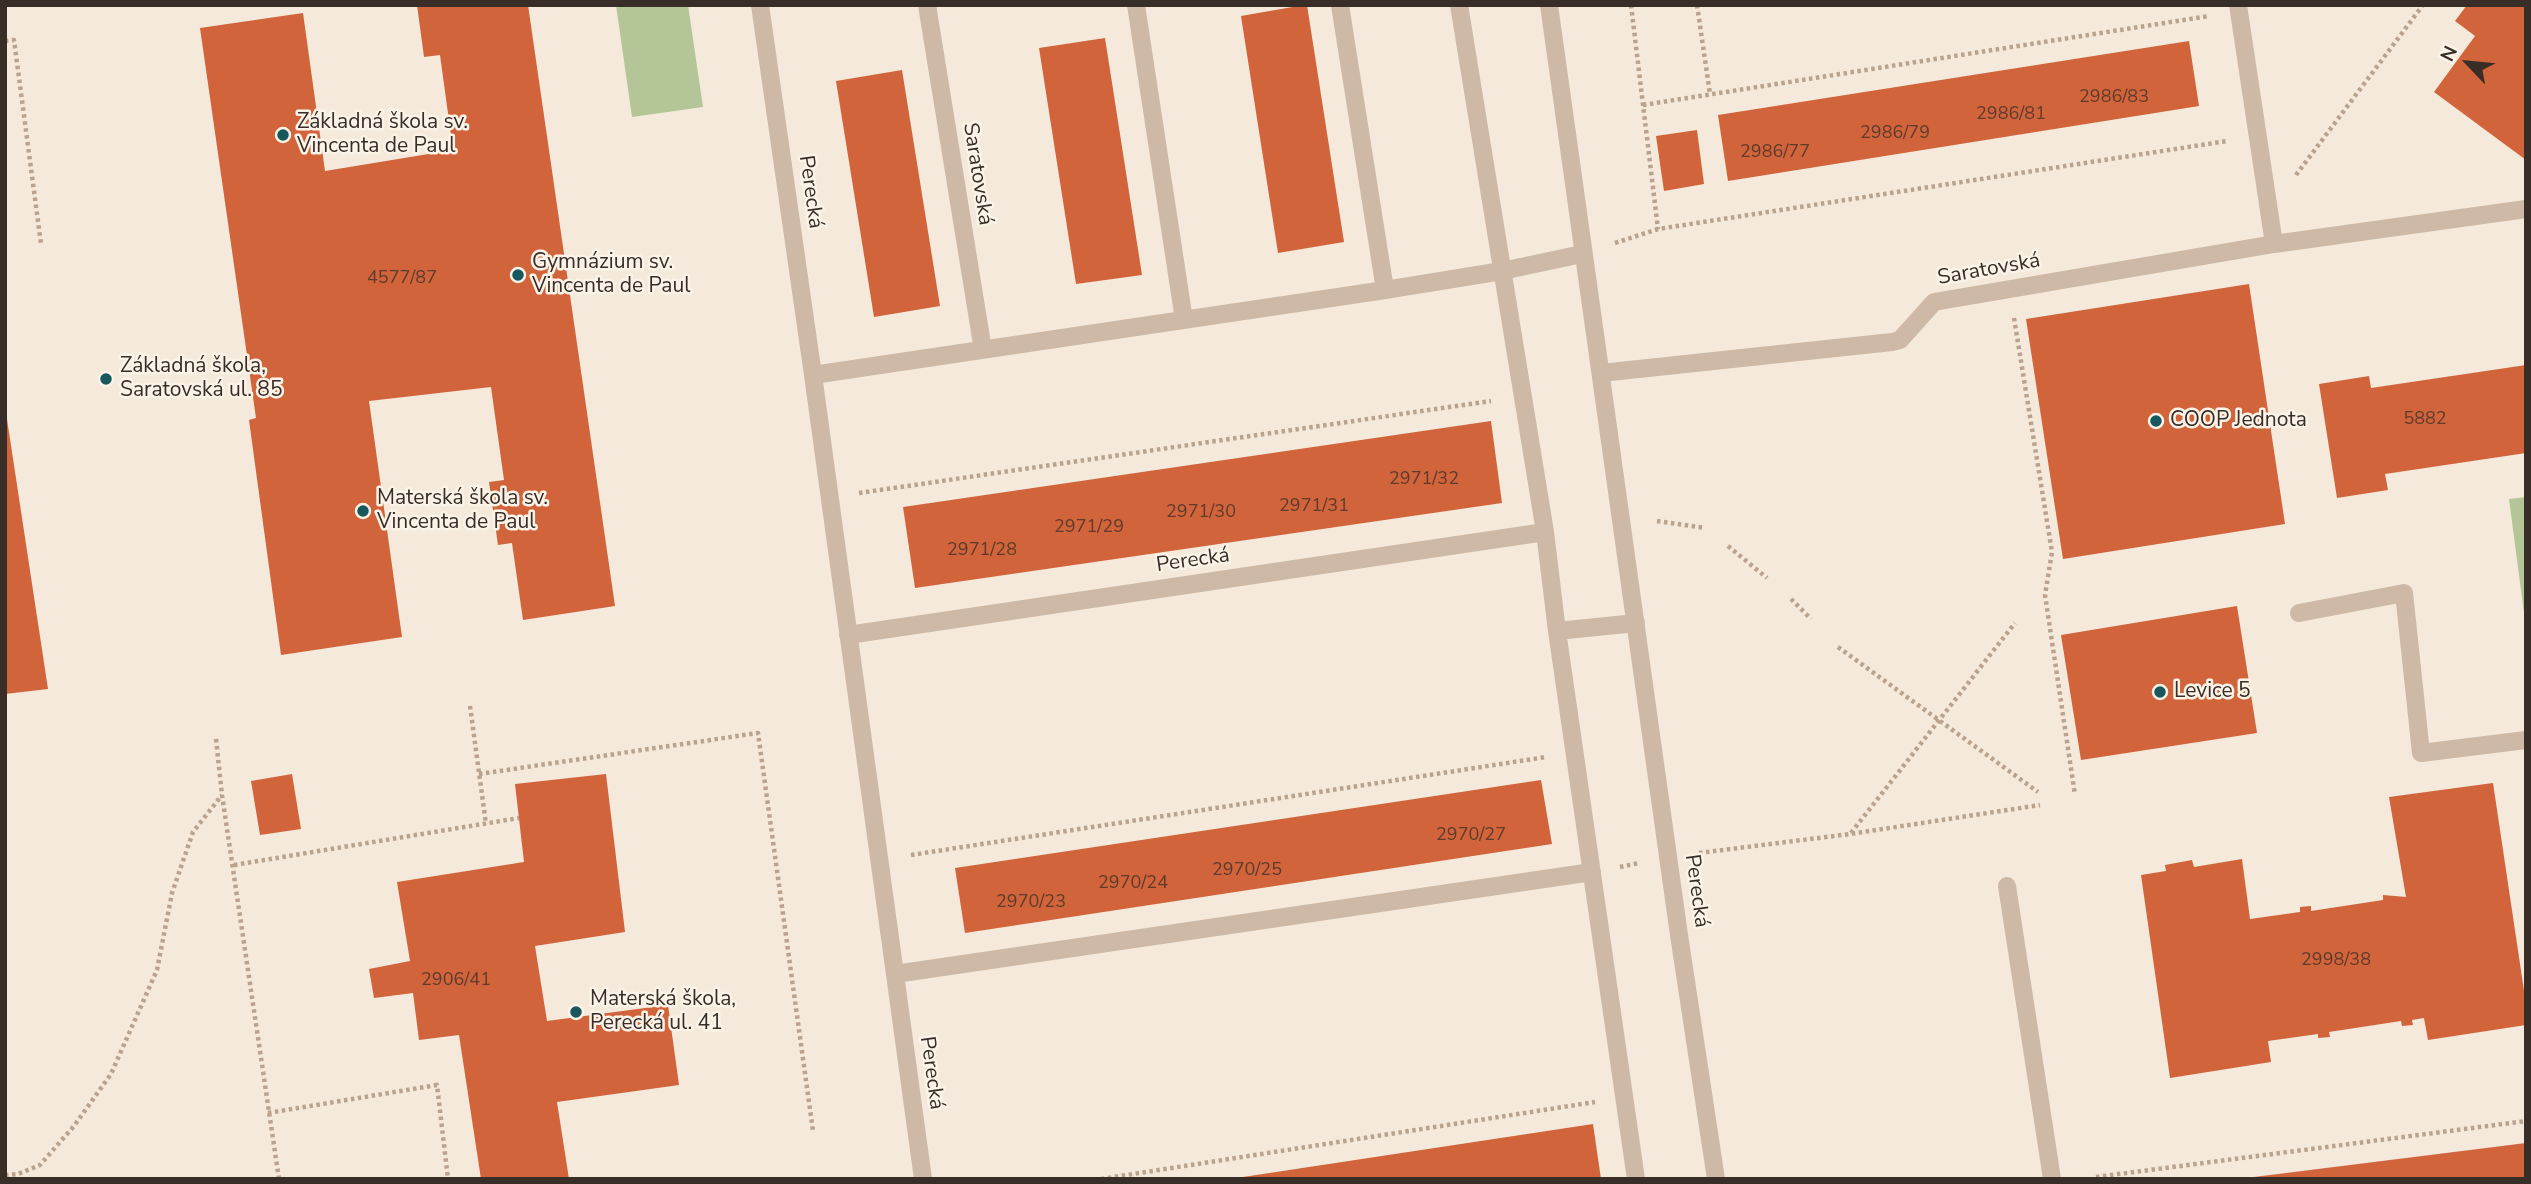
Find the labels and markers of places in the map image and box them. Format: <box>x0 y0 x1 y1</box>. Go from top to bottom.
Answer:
place label: Základná škola sv. Vincenta de Paul <box>297 110 468 160</box>
marker: Základná škola sv. Vincenta de Paul <box>275 127 291 143</box>
place label: Gymnázium sv. Vincenta de Paul <box>532 250 690 300</box>
marker: Gymnázium sv. Vincenta de Paul <box>510 267 526 283</box>
place label: Základná škola, Saratovská ul. 85 <box>120 354 283 404</box>
marker: Základná škola, Saratovská ul. 85 <box>98 371 114 387</box>
place label: COOP Jednota <box>2170 408 2307 434</box>
marker: COOP Jednota <box>2148 413 2164 429</box>
place label: Materská škola sv. Vincenta de Paul <box>377 486 548 536</box>
marker: Materská škola sv. Vincenta de Paul <box>355 503 371 519</box>
place label: Levice 5 <box>2174 679 2251 705</box>
marker: Levice 5 <box>2152 684 2168 700</box>
place label: Materská škola, Perecká ul. 41 <box>590 987 736 1037</box>
marker: Materská škola, Perecká ul. 41 <box>568 1004 584 1020</box>

